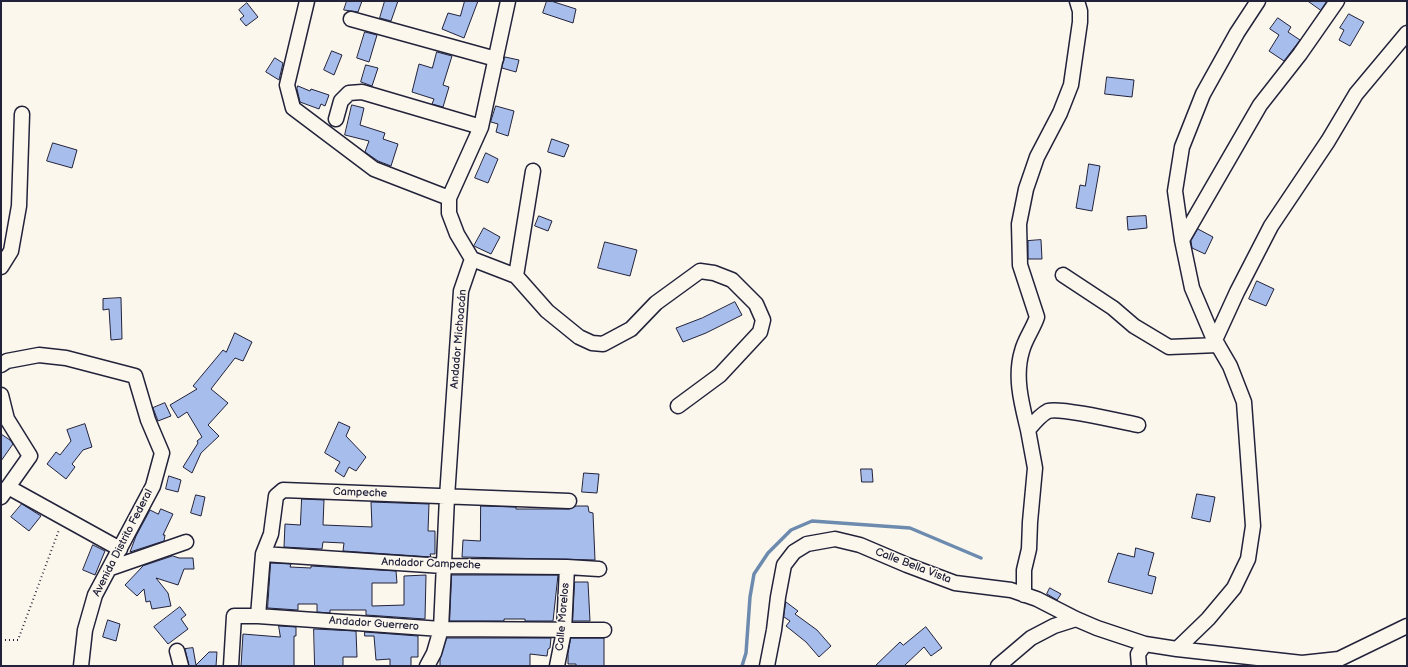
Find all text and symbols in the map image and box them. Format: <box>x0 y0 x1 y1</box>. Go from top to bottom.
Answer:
street label: Andador Michoacán <box>448 289 470 389</box>
street label: Campeche <box>333 485 387 501</box>
street label: Avenida Distrito Federal <box>90 487 156 599</box>
street label: Calle Bella Vista <box>873 545 953 587</box>
street label: Andador Campeche <box>381 556 481 572</box>
street label: Calle Morelos <box>553 582 573 652</box>
street label: Andador Guerrero <box>329 614 419 634</box>

